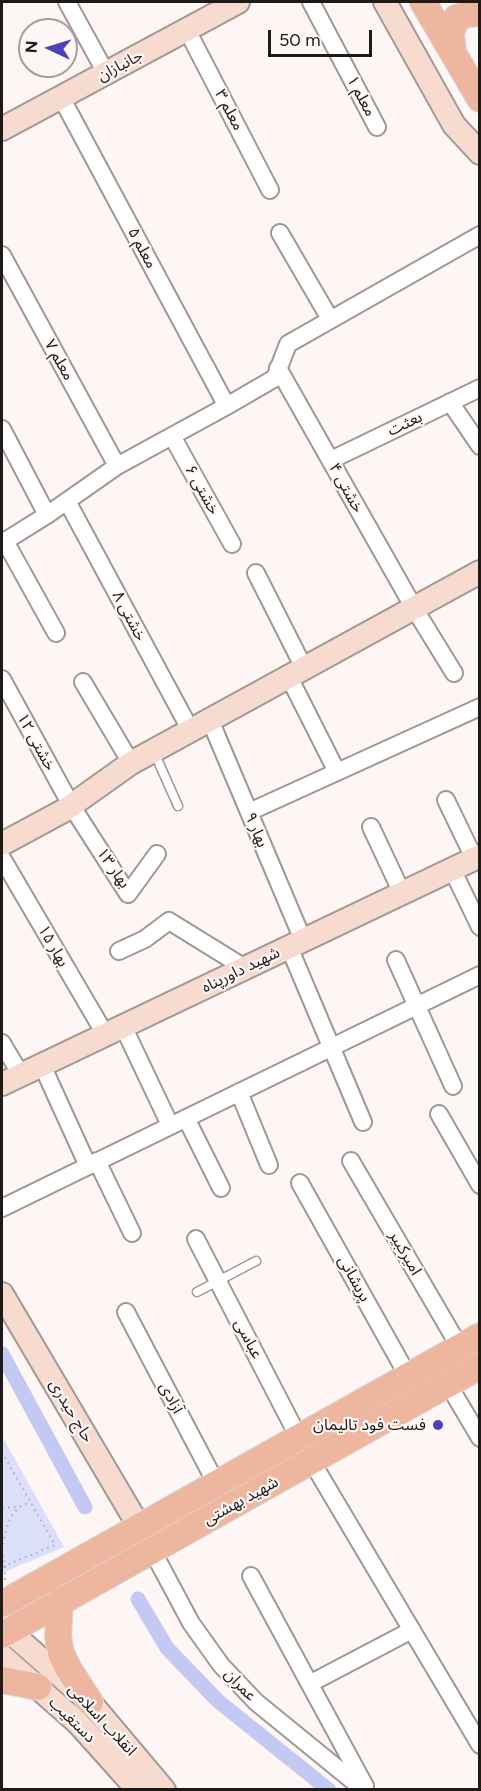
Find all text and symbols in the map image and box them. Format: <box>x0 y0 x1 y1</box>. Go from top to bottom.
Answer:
north arrow <box>18 18 78 78</box>
scale bar <box>271 18 374 56</box>
text: 50 m <box>279 29 321 51</box>
text: N <box>22 40 41 54</box>
street label: جانبازان <box>94 46 146 86</box>
street label: معلم ۱ <box>342 72 380 120</box>
street label: معلم ۳ <box>210 86 248 134</box>
street label: معلم ۵ <box>123 224 161 272</box>
street label: معلم ۷ <box>40 336 78 384</box>
street label: بعثت <box>385 407 425 441</box>
street label: خشتی ۴ <box>325 460 367 516</box>
street label: خشتی ۶ <box>181 462 223 518</box>
street label: خشتی ۸ <box>108 588 150 644</box>
street label: خشتی ۱۲ <box>12 710 60 774</box>
street label: بهار ۹ <box>240 810 272 850</box>
street label: بهار ۱۳ <box>92 844 134 892</box>
street label: بهار ۱۵ <box>33 922 73 970</box>
street label: شهید داورپناه <box>199 943 283 997</box>
street label: امیرکبیر <box>385 1227 425 1279</box>
street label: پریشانی <box>334 1253 374 1305</box>
street label: عباسی <box>230 1316 266 1362</box>
street label: حاج حیدری <box>45 1376 97 1446</box>
street label: آزادی <box>155 1379 187 1417</box>
place label: فست فود تالیمان <box>313 1415 426 1435</box>
marker: فست فود تالیمان <box>431 1418 445 1432</box>
street label: شهید بهشتی <box>200 1473 282 1529</box>
street label: عمران <box>220 1665 260 1705</box>
street label: انقلاب اسلامی <box>64 1680 140 1760</box>
street label: دستغیب <box>44 1693 100 1747</box>

